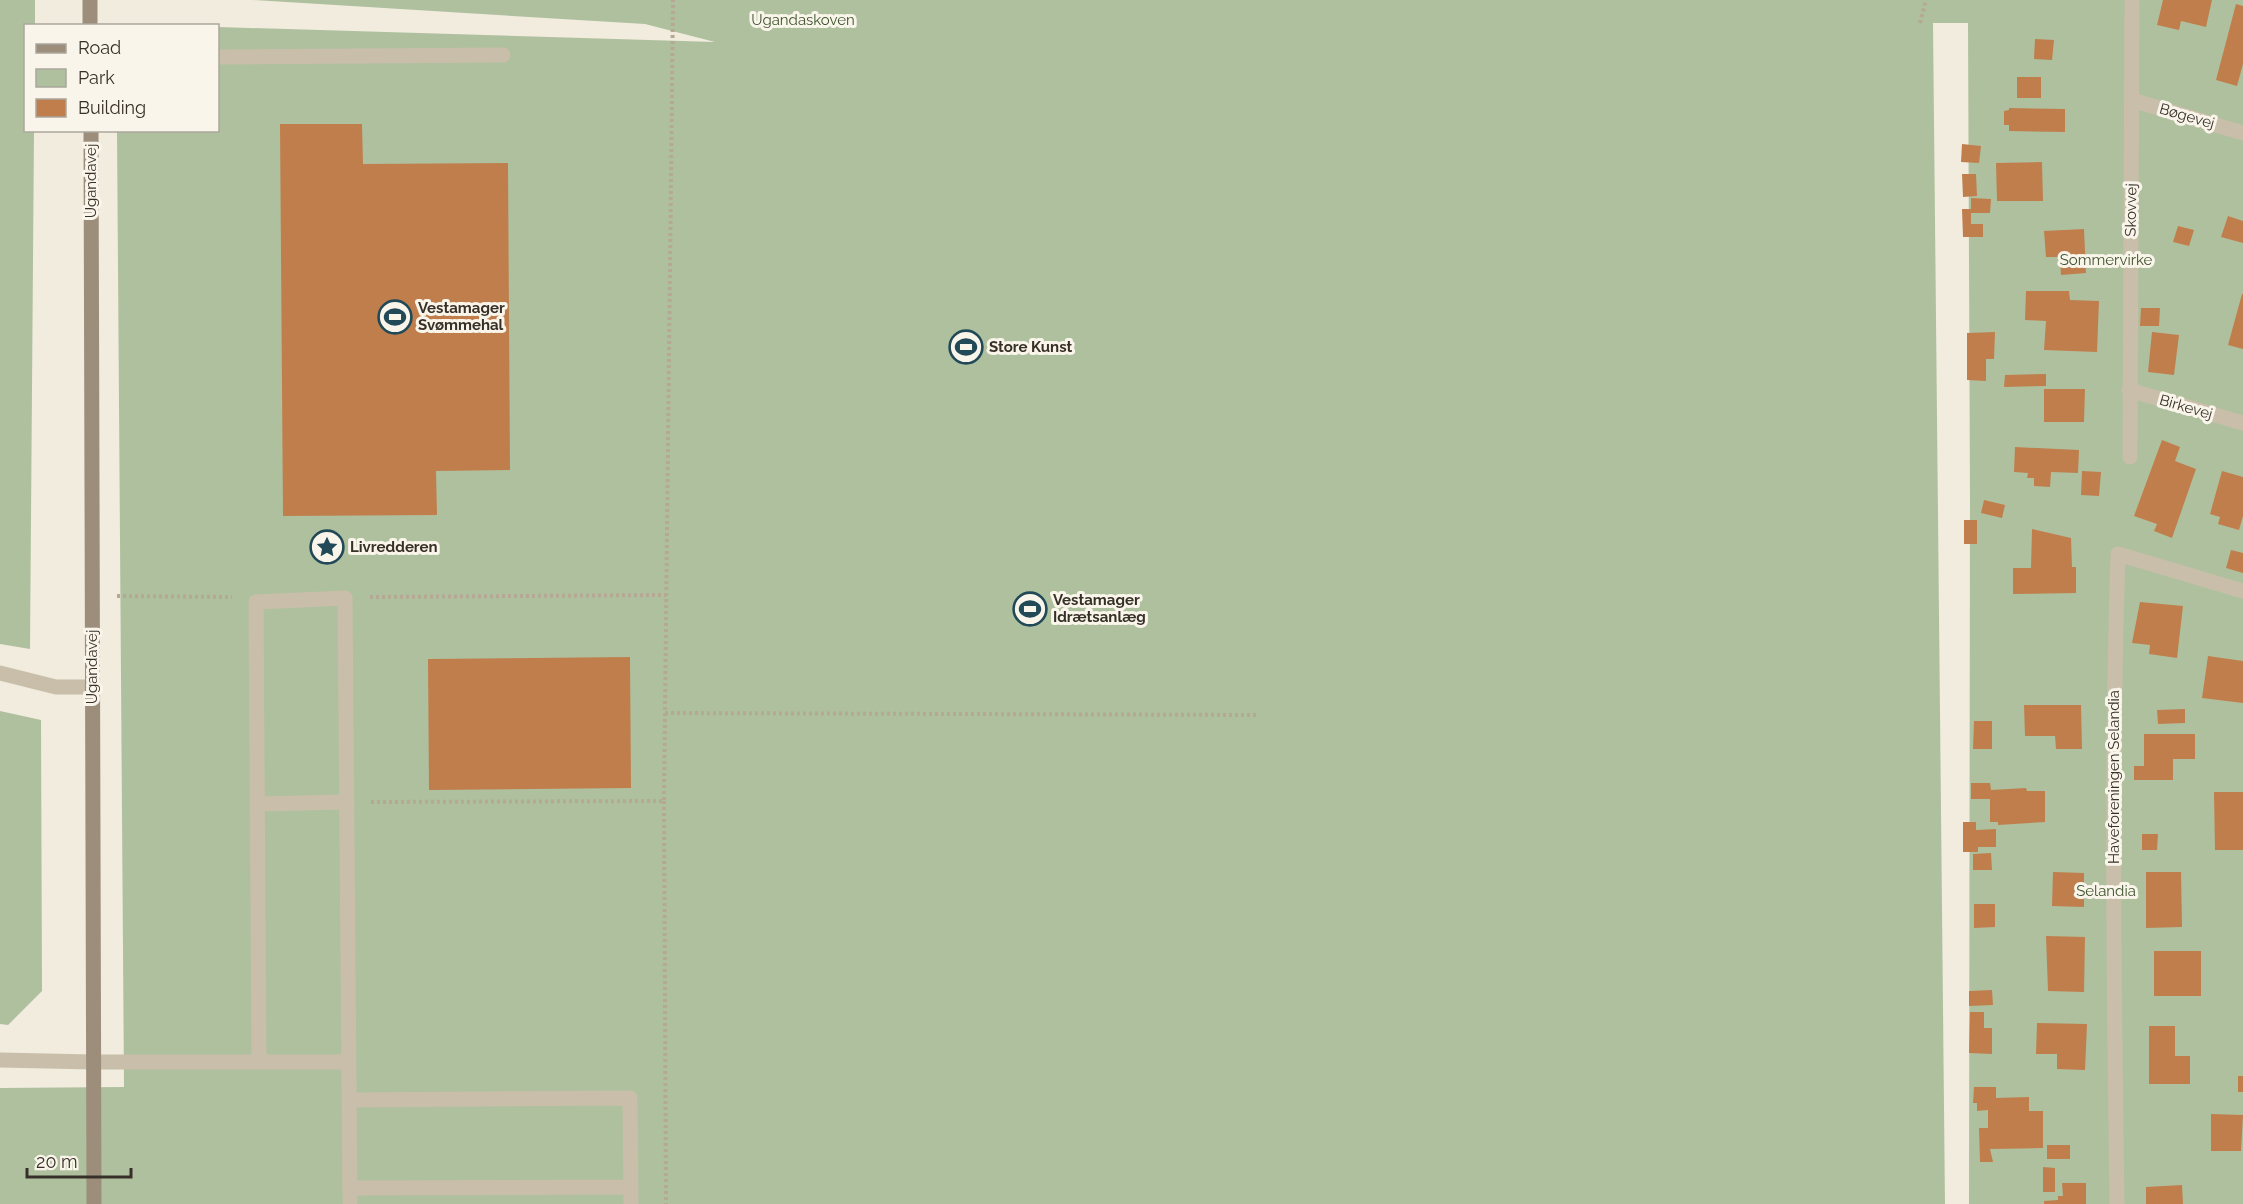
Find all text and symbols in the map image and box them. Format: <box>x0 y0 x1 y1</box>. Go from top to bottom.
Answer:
park label: Ugandaskoven <box>751 11 855 29</box>
legend <box>24 24 219 132</box>
text: Road <box>78 37 121 58</box>
text: Park <box>78 67 115 88</box>
text: Building <box>78 97 146 118</box>
street label: Bøgevej <box>2157 100 2217 132</box>
street label: Ugandavej <box>82 144 100 218</box>
street label: Skovvej <box>2122 183 2140 237</box>
park label: Sommervirke <box>2060 251 2152 269</box>
sports icon: Vestamager Svømmehal <box>377 299 413 335</box>
place label: Vestamager Svømmehal <box>418 299 505 334</box>
sports icon: Store Kunst <box>948 329 984 365</box>
place label: Store Kunst <box>989 338 1073 356</box>
street label: Birkevej <box>2157 391 2215 423</box>
place icon: Livredderen <box>309 529 345 565</box>
place label: Livredderen <box>350 538 438 556</box>
sports icon: Vestamager Idrætsanlæg <box>1012 591 1048 627</box>
place label: Vestamager Idrætsanlæg <box>1053 591 1146 626</box>
street label: Ugandavej <box>83 630 101 704</box>
street label: Haveforeningen Selandia <box>2105 690 2123 864</box>
park label: Selandia <box>2076 882 2136 900</box>
scale bar <box>27 1141 130 1179</box>
text: 20 m <box>36 1151 78 1172</box>

